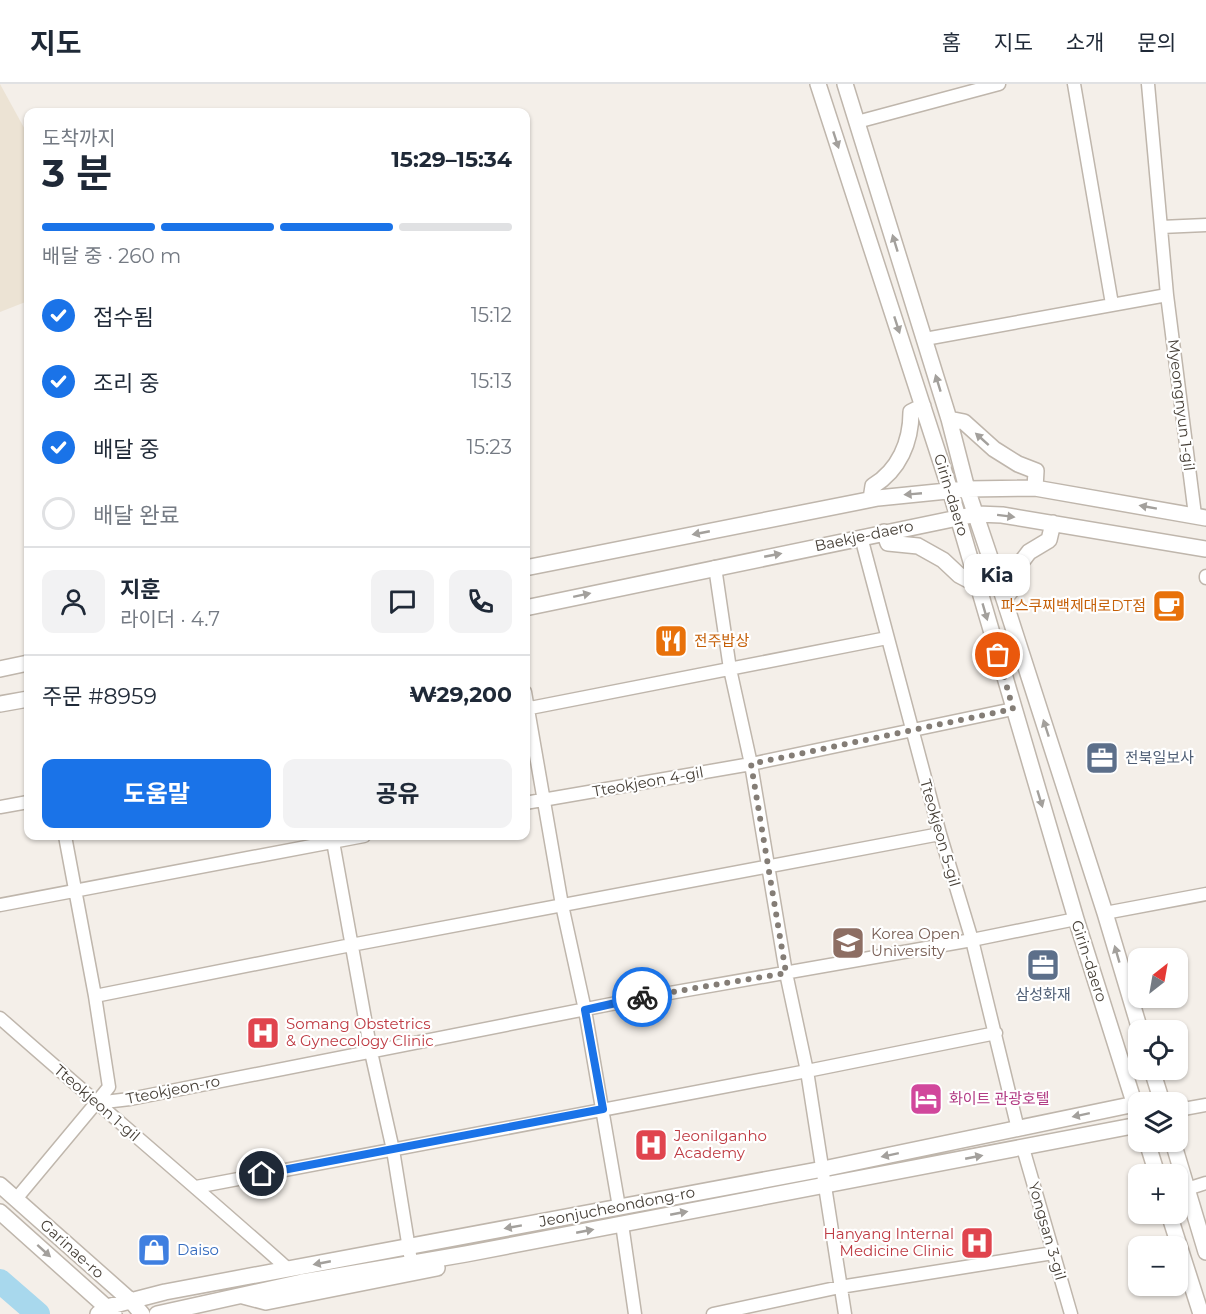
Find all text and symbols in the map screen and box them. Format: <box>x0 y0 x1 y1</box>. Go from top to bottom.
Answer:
text: 지도 <box>30 26 82 60</box>
text: 홈 <box>942 30 961 55</box>
text: 지도 <box>994 30 1033 55</box>
text: 소개 <box>1066 30 1104 55</box>
text: 문의 <box>1137 30 1176 55</box>
text: 도착까지 <box>42 126 116 150</box>
one-way arrow <box>832 131 842 149</box>
text: 15:29–15:34 <box>391 146 512 173</box>
text: 3 분 <box>42 149 112 197</box>
one-way arrow <box>890 234 899 252</box>
text: 배달 중 · 260 m <box>42 244 181 268</box>
icon: check <box>42 299 75 332</box>
text: 15:12 <box>471 303 512 327</box>
text: 접수됨 <box>93 304 154 331</box>
one-way arrow <box>893 316 902 334</box>
street label: Myeongnyun 1-gil <box>1164 338 1199 472</box>
icon: check <box>42 365 75 398</box>
text: 15:13 <box>471 369 512 393</box>
text: 조리 중 <box>93 370 159 397</box>
one-way arrow <box>933 373 942 391</box>
icon: check <box>42 431 75 464</box>
one-way arrow <box>975 432 990 446</box>
text: 15:23 <box>467 435 512 459</box>
text: 배달 중 <box>93 436 159 463</box>
street label: Girin-daero <box>930 451 973 538</box>
one-way arrow <box>904 489 923 499</box>
text: 배달 완료 <box>93 502 180 529</box>
one-way arrow <box>1139 503 1158 512</box>
one-way arrow <box>996 511 1015 521</box>
street label: Baekje-daero <box>813 516 915 555</box>
one-way arrow <box>691 529 710 538</box>
one-way arrow <box>764 550 783 559</box>
callout: Kia <box>965 553 1031 595</box>
text: Kia <box>980 563 1014 587</box>
button: person <box>42 570 105 633</box>
button: chat <box>371 570 434 633</box>
button: phone <box>449 570 512 633</box>
text: 지훈 <box>120 576 160 603</box>
cafe icon: 파스쿠찌백제대로DT점 <box>1151 588 1187 624</box>
one-way arrow <box>573 590 591 600</box>
place label: 파스쿠찌백제대로DT점 <box>1001 596 1146 615</box>
one-way arrow <box>981 603 990 621</box>
text: 라이더 · 4.7 <box>120 607 220 631</box>
restaurant icon: 전주밥상 <box>653 623 689 659</box>
pin <box>972 629 1023 680</box>
place label: 전주밥상 <box>694 631 749 650</box>
icon: bag <box>981 638 1014 671</box>
text: ₩29,200 <box>409 681 512 708</box>
text: 주문 #8959 <box>42 683 157 710</box>
one-way arrow <box>1041 719 1050 737</box>
office icon: 전북일보사 <box>1084 740 1120 776</box>
place label: 전북일보사 <box>1125 748 1194 767</box>
button: 도움말 <box>42 759 271 828</box>
button: 공유 <box>283 759 512 828</box>
street label: Tteokjeon 4-gil <box>591 762 705 801</box>
street label: Tteokjeon 5-gil <box>916 777 965 889</box>
one-way arrow <box>1036 790 1045 808</box>
street label: Girin-daero <box>1067 918 1112 1004</box>
place label: Korea Open University <box>871 924 960 960</box>
school or university icon: Korea Open University <box>830 925 866 961</box>
one-way arrow <box>1112 945 1121 963</box>
office icon: 삼성화재 <box>1025 947 1061 983</box>
north arrow <box>1128 948 1188 1008</box>
map controls <box>1128 948 1188 1296</box>
courier <box>612 967 672 1027</box>
icon: bike <box>626 981 659 1014</box>
place label: 삼성화재 <box>1015 985 1071 1004</box>
place label: Somang Obstetrics & Gynecology Clinic <box>286 1014 434 1050</box>
hospital icon: Somang Obstetrics & Gynecology Clinic <box>245 1015 281 1051</box>
button: locate <box>1128 1020 1188 1080</box>
street label: Tteokjeon 1-gil <box>50 1060 144 1145</box>
street label: Tteokjeon-ro <box>124 1071 221 1108</box>
hotel icon: 화이트 관광호텔 <box>908 1081 944 1117</box>
place label: 화이트 관광호텔 <box>949 1089 1050 1108</box>
button: layers <box>1128 1092 1188 1152</box>
one-way arrow <box>1072 1111 1091 1120</box>
place label: Jeonilganho Academy <box>673 1126 767 1162</box>
hospital icon: Jeonilganho Academy <box>633 1127 669 1163</box>
pin <box>236 1148 287 1199</box>
one-way arrow <box>881 1151 900 1160</box>
one-way arrow <box>965 1152 984 1161</box>
icon: home <box>245 1157 278 1190</box>
button: + <box>1128 1164 1188 1224</box>
street label: Yongsan 3-gil <box>1024 1180 1071 1282</box>
street label: Jeonjucheondong-ro <box>536 1182 696 1231</box>
one-way arrow <box>670 1208 689 1217</box>
street label: Garinae-ro <box>36 1215 108 1282</box>
one-way arrow <box>504 1223 523 1232</box>
place label: Hanyang Internal Medicine Clinic <box>824 1224 954 1260</box>
hospital icon: Hanyang Internal Medicine Clinic <box>959 1225 995 1261</box>
one-way arrow <box>576 1226 595 1235</box>
shop icon: Daiso <box>136 1232 172 1268</box>
button: − <box>1128 1236 1188 1296</box>
place label: Daiso <box>177 1240 219 1259</box>
one-way arrow <box>36 1244 51 1258</box>
one-way arrow <box>312 1259 331 1268</box>

